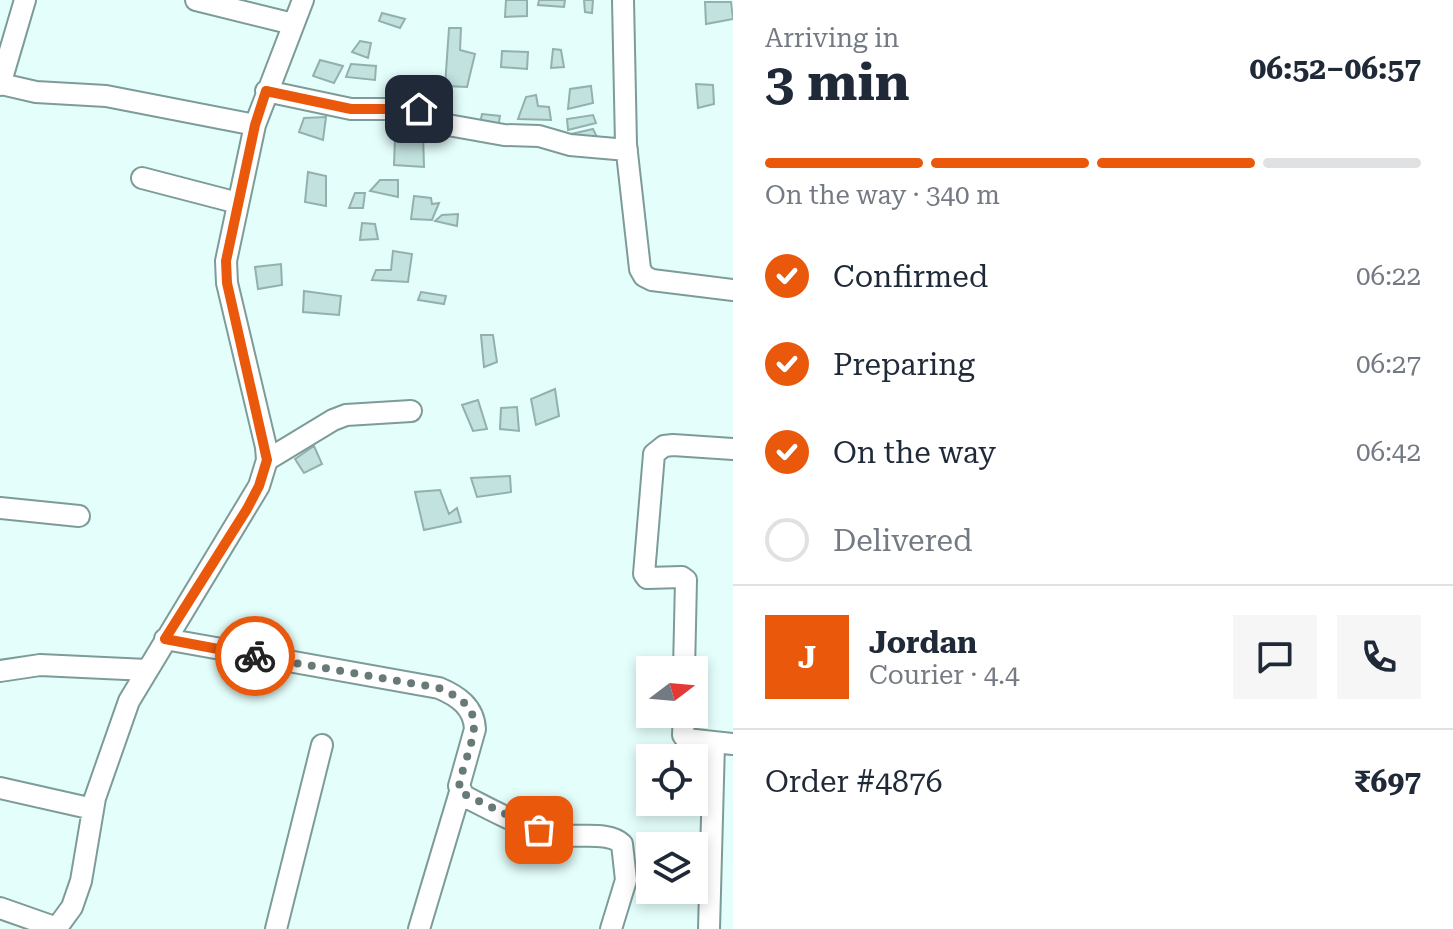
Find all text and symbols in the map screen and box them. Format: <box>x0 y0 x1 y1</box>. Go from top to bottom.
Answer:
text: Arriving in <box>765 23 899 53</box>
text: 06:52–06:57 <box>1249 51 1421 86</box>
text: 3 min <box>765 52 910 113</box>
pin <box>385 75 453 143</box>
icon: home <box>397 87 441 131</box>
text: On the way · 340 m <box>765 180 1000 210</box>
icon: check <box>765 254 809 298</box>
text: Confirmed <box>833 259 988 294</box>
text: 06:22 <box>1356 261 1421 291</box>
icon: check <box>765 342 809 386</box>
text: Preparing <box>833 347 975 382</box>
text: 06:27 <box>1356 349 1421 379</box>
icon: check <box>765 430 809 474</box>
text: On the way <box>833 435 996 470</box>
text: 06:42 <box>1356 437 1421 467</box>
text: Delivered <box>833 523 972 558</box>
button: chat <box>1233 615 1317 699</box>
button: phone <box>1337 615 1421 699</box>
courier <box>215 616 295 696</box>
text: Jordan <box>869 625 977 660</box>
icon: bike <box>233 634 277 678</box>
text: J <box>798 640 816 675</box>
north arrow <box>636 656 708 728</box>
map controls <box>636 656 708 904</box>
text: Courier · 4.4 <box>869 660 1019 690</box>
button: locate <box>636 744 708 816</box>
text: Order #4876 <box>765 764 943 799</box>
text: ₹697 <box>1354 764 1421 799</box>
pin <box>505 796 573 864</box>
icon: bag <box>517 808 561 852</box>
button: layers <box>636 832 708 904</box>

